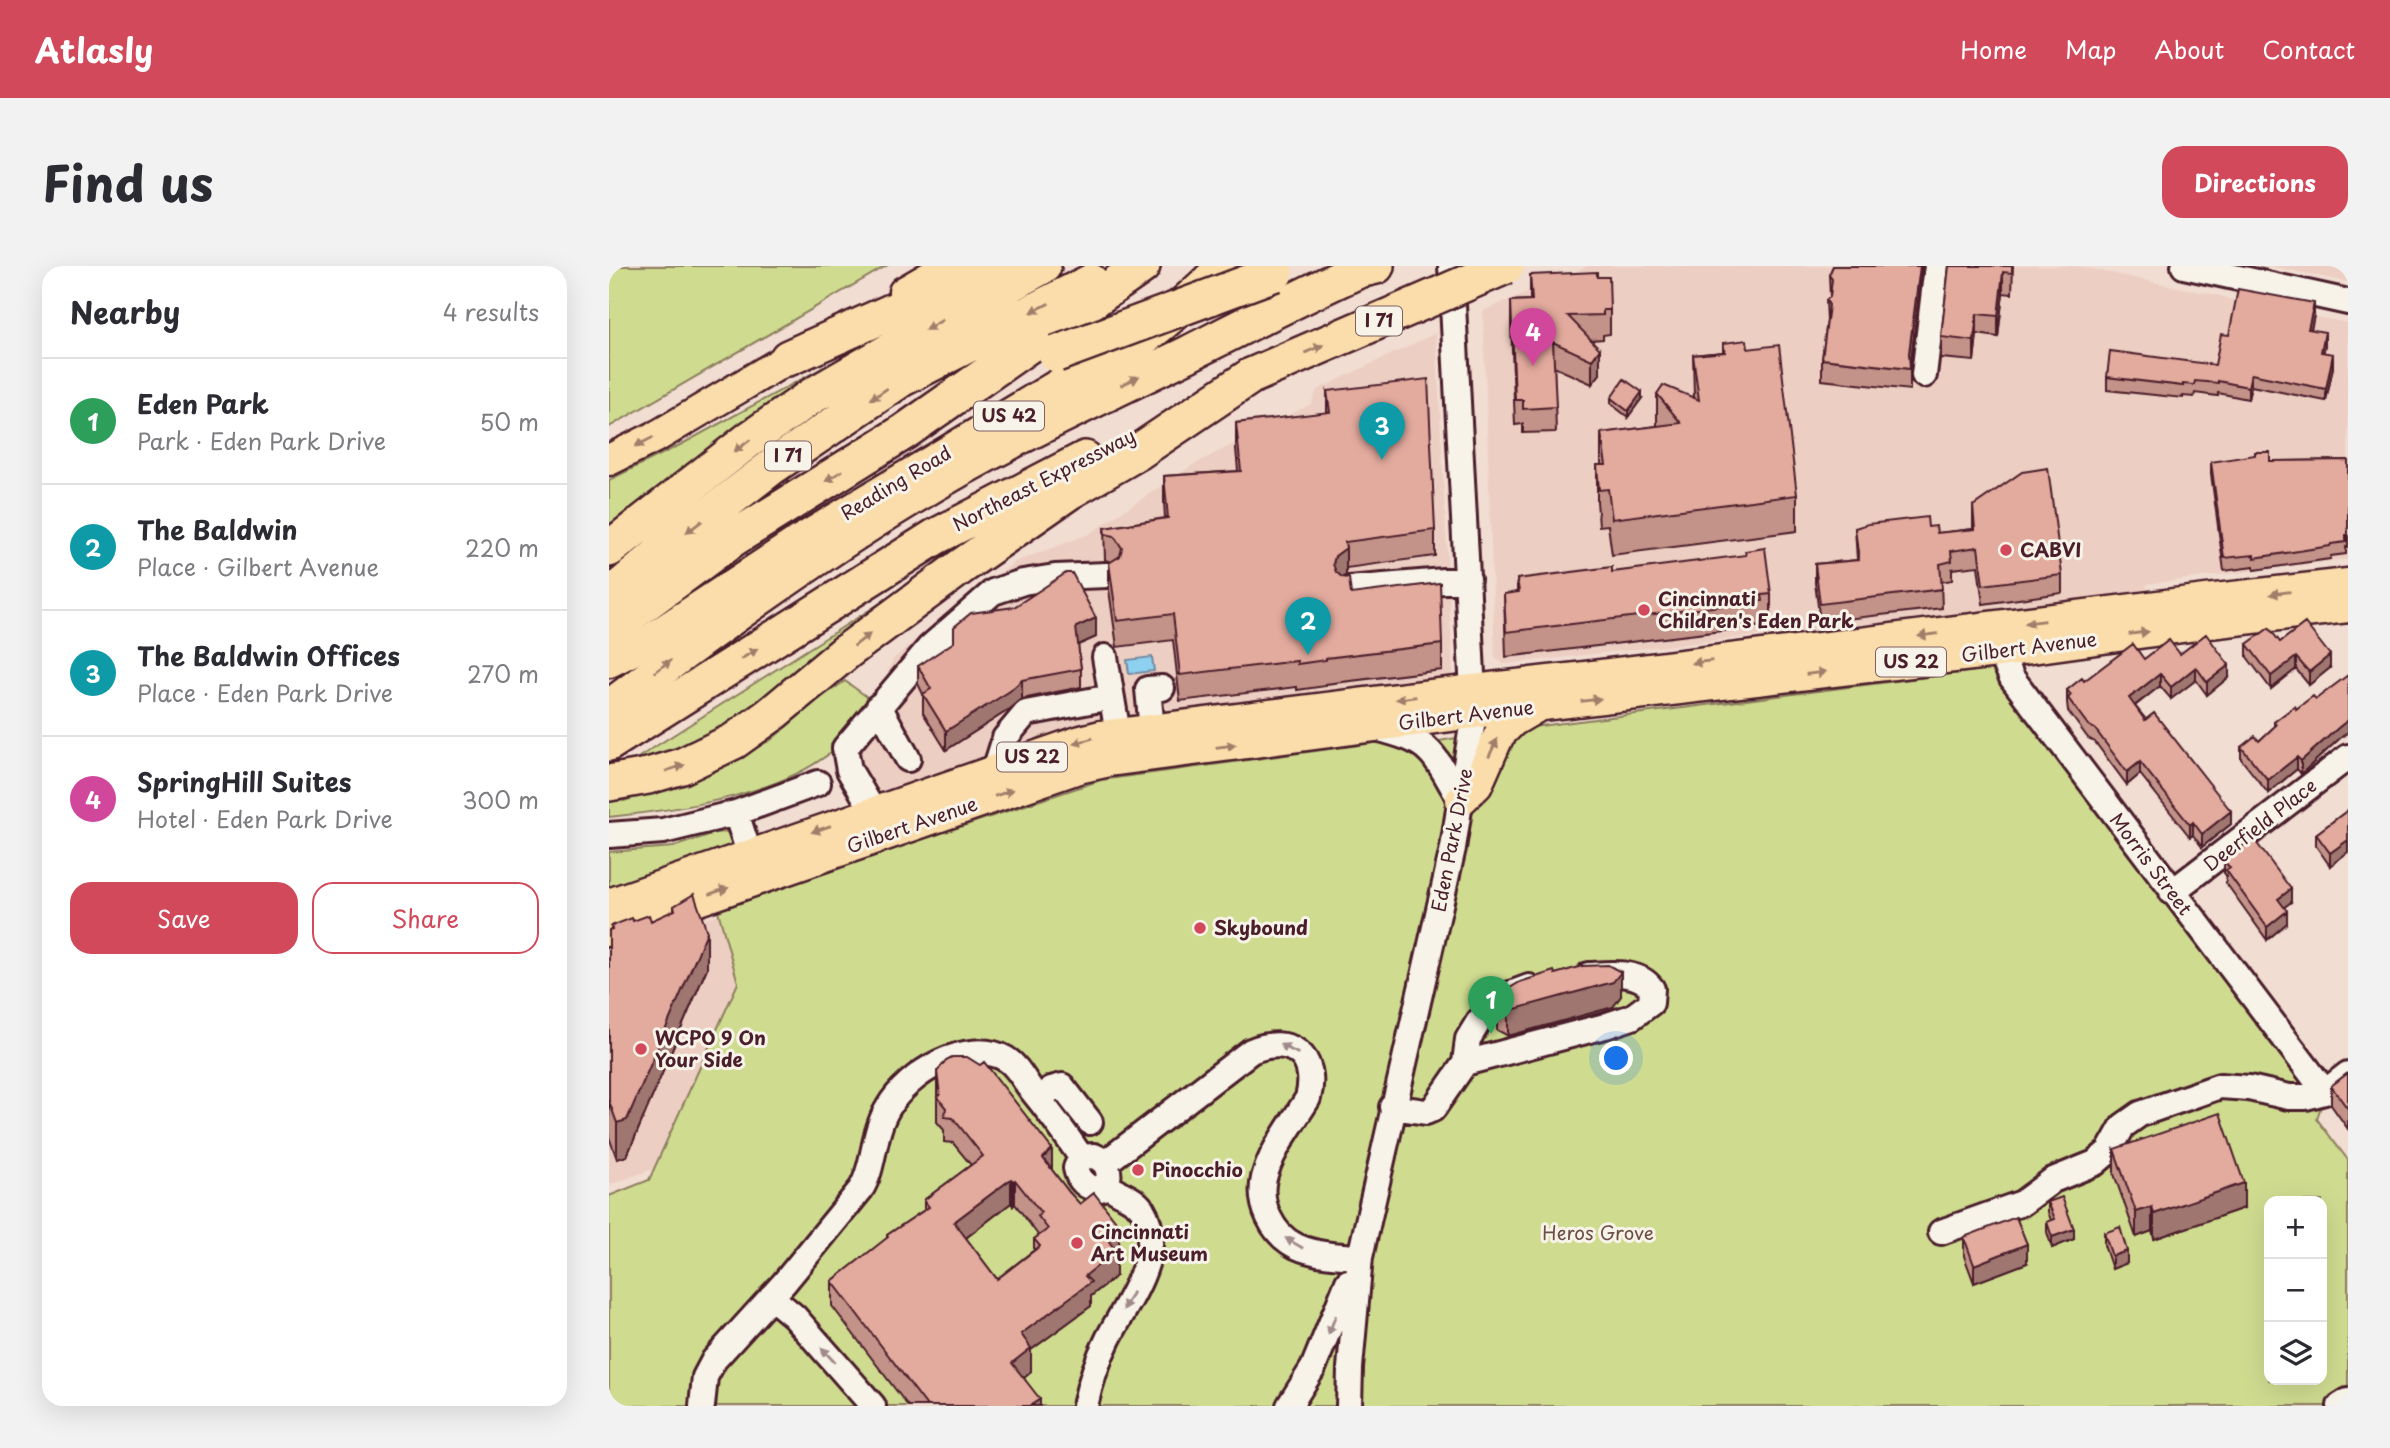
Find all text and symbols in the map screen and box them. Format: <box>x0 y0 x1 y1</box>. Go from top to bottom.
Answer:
text: Atlasly <box>35 24 153 74</box>
text: Home <box>1960 31 2027 67</box>
text: Map <box>2065 31 2116 67</box>
text: About <box>2154 31 2224 67</box>
text: Contact <box>2262 31 2355 67</box>
text: Find us <box>42 145 213 219</box>
button: Directions <box>2162 146 2348 218</box>
text: Nearby <box>70 289 180 334</box>
text: 4 results <box>443 294 539 329</box>
one-way arrow <box>1030 302 1050 313</box>
road number: I 71 <box>1356 306 1402 336</box>
pin: 4 <box>1510 308 1556 366</box>
one-way arrow <box>925 319 944 331</box>
one-way arrow <box>1303 343 1324 354</box>
one-way arrow <box>1120 375 1140 387</box>
text: Eden Park <box>137 384 269 423</box>
one-way arrow <box>869 388 888 401</box>
road number: US 42 <box>974 401 1044 430</box>
pin: 3 <box>1359 402 1405 460</box>
text: 1 <box>88 404 99 439</box>
text: 50 m <box>479 404 539 439</box>
street label: Northeast Expressway <box>947 421 1140 537</box>
text: Park · Eden Park Drive <box>137 423 386 458</box>
one-way arrow <box>635 436 654 448</box>
one-way arrow <box>733 438 751 452</box>
street label: Reading Road <box>835 438 956 526</box>
road number: I 71 <box>765 442 811 470</box>
one-way arrow <box>825 470 844 483</box>
text: The Baldwin <box>137 510 298 549</box>
one-way arrow <box>685 520 703 534</box>
text: 2 <box>85 530 101 565</box>
text: 220 m <box>465 530 539 565</box>
place label: CABVI <box>2020 535 2081 563</box>
marker: CABVI <box>1998 542 2014 558</box>
text: Place · Gilbert Avenue <box>137 549 379 584</box>
place label: Cincinnati Children's Eden Park <box>1658 584 1854 634</box>
one-way arrow <box>2269 587 2291 598</box>
pin: 2 <box>1285 597 1331 655</box>
marker: Cincinnati Children's Eden Park <box>1636 602 1652 618</box>
one-way arrow <box>2024 617 2046 628</box>
street label: Gilbert Avenue <box>1960 624 2098 668</box>
one-way arrow <box>2129 627 2151 638</box>
one-way arrow <box>1917 630 1939 641</box>
one-way arrow <box>853 634 871 648</box>
text: The Baldwin Offices <box>137 636 400 675</box>
one-way arrow <box>740 647 759 660</box>
road number: US 22 <box>1876 648 1946 676</box>
text: 3 <box>85 656 101 691</box>
text: 270 m <box>467 656 539 691</box>
one-way arrow <box>1691 657 1713 668</box>
one-way arrow <box>654 659 672 674</box>
one-way arrow <box>1806 667 1828 678</box>
text: Place · Eden Park Drive <box>137 675 393 710</box>
one-way arrow <box>1395 692 1417 703</box>
street label: Gilbert Avenue <box>1397 692 1535 736</box>
one-way arrow <box>1580 695 1602 706</box>
one-way arrow <box>1073 736 1094 746</box>
one-way arrow <box>1487 738 1499 758</box>
one-way arrow <box>1215 741 1237 752</box>
road number: US 22 <box>997 742 1067 771</box>
text: SpringHill Suites <box>137 762 352 801</box>
one-way arrow <box>665 762 686 773</box>
street label: Eden Park Drive <box>1423 766 1479 914</box>
street label: Deerfield Place <box>2197 771 2322 877</box>
text: 4 <box>85 782 101 817</box>
text: 300 m <box>462 782 539 817</box>
one-way arrow <box>994 787 1015 798</box>
street label: Gilbert Avenue <box>843 789 981 859</box>
text: Hotel · Eden Park Drive <box>137 801 393 836</box>
street label: Morris Street <box>2104 806 2200 921</box>
one-way arrow <box>811 824 832 835</box>
button: Save <box>70 882 298 954</box>
button: Share <box>312 882 539 954</box>
one-way arrow <box>709 885 730 896</box>
place label: Skybound <box>1214 913 1308 941</box>
marker: Skybound <box>1192 920 1208 936</box>
pin: 1 <box>1468 976 1514 1034</box>
place label: WCPO 9 On Your Side <box>655 1023 766 1073</box>
marker: WCPO 9 On Your Side <box>633 1041 649 1057</box>
your location <box>1599 1041 1633 1075</box>
one-way arrow <box>1279 1044 1299 1056</box>
place label: Pinocchio <box>1152 1155 1243 1183</box>
marker: Pinocchio <box>1130 1162 1146 1178</box>
map controls <box>2264 1196 2327 1385</box>
button: + <box>2264 1196 2327 1259</box>
place label: Cincinnati Art Museum <box>1090 1217 1208 1267</box>
park label: Heros Grove <box>1542 1218 1654 1246</box>
marker: Cincinnati Art Museum <box>1069 1235 1085 1251</box>
one-way arrow <box>1284 1237 1303 1249</box>
button: − <box>2264 1259 2327 1322</box>
one-way arrow <box>1122 1292 1134 1312</box>
one-way arrow <box>1326 1315 1337 1336</box>
button: layers <box>2264 1322 2327 1385</box>
one-way arrow <box>820 1346 836 1364</box>

